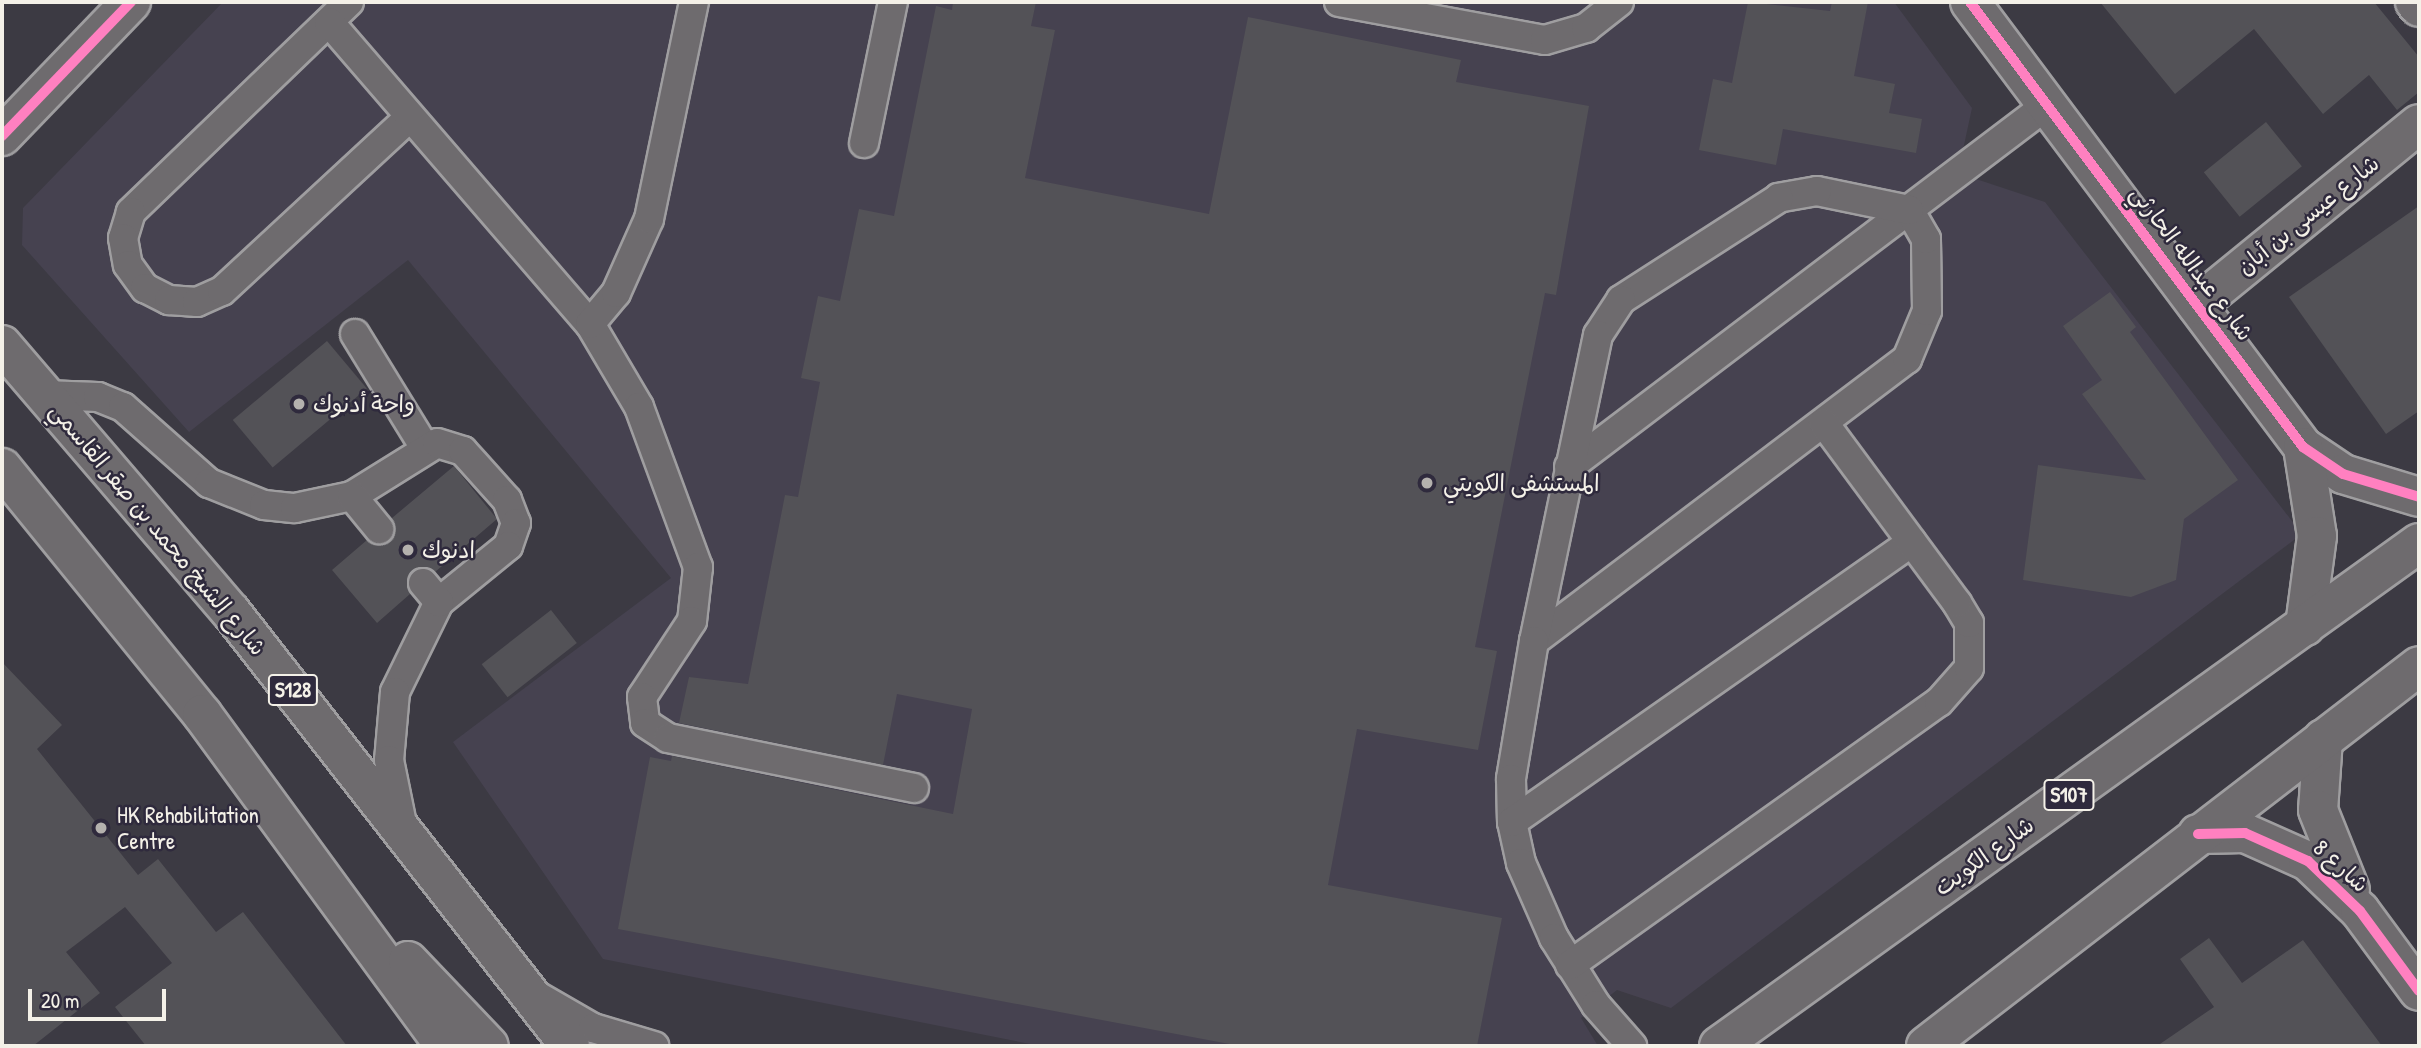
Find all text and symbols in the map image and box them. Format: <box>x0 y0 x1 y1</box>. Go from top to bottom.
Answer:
street label: شارع عيسى بن أبان <box>2231 149 2385 281</box>
street label: شارع عبدالله الحارثي <box>2125 180 2259 346</box>
place label: واحة أدنوك <box>313 390 415 418</box>
marker: واحة أدنوك <box>291 396 307 412</box>
street label: شارع الشيخ محمد بن صقر القاسمي <box>44 397 272 661</box>
place label: المستشفى الكويتي <box>1443 469 1600 497</box>
marker: المستشفى الكويتي <box>1417 473 1437 493</box>
place label: ادنوك <box>422 536 475 564</box>
marker: ادنوك <box>400 542 416 558</box>
road number: S128 <box>267 672 319 708</box>
road number: S107 <box>2043 778 2095 812</box>
place label: HK Rehabilitation Centre <box>117 801 259 855</box>
street label: شارع الكويت <box>1929 811 2039 901</box>
marker: HK Rehabilitation Centre <box>91 818 111 838</box>
street label: شارع 8 <box>2308 834 2374 898</box>
scale bar <box>32 974 170 1018</box>
text: 20 m <box>41 986 79 1015</box>

